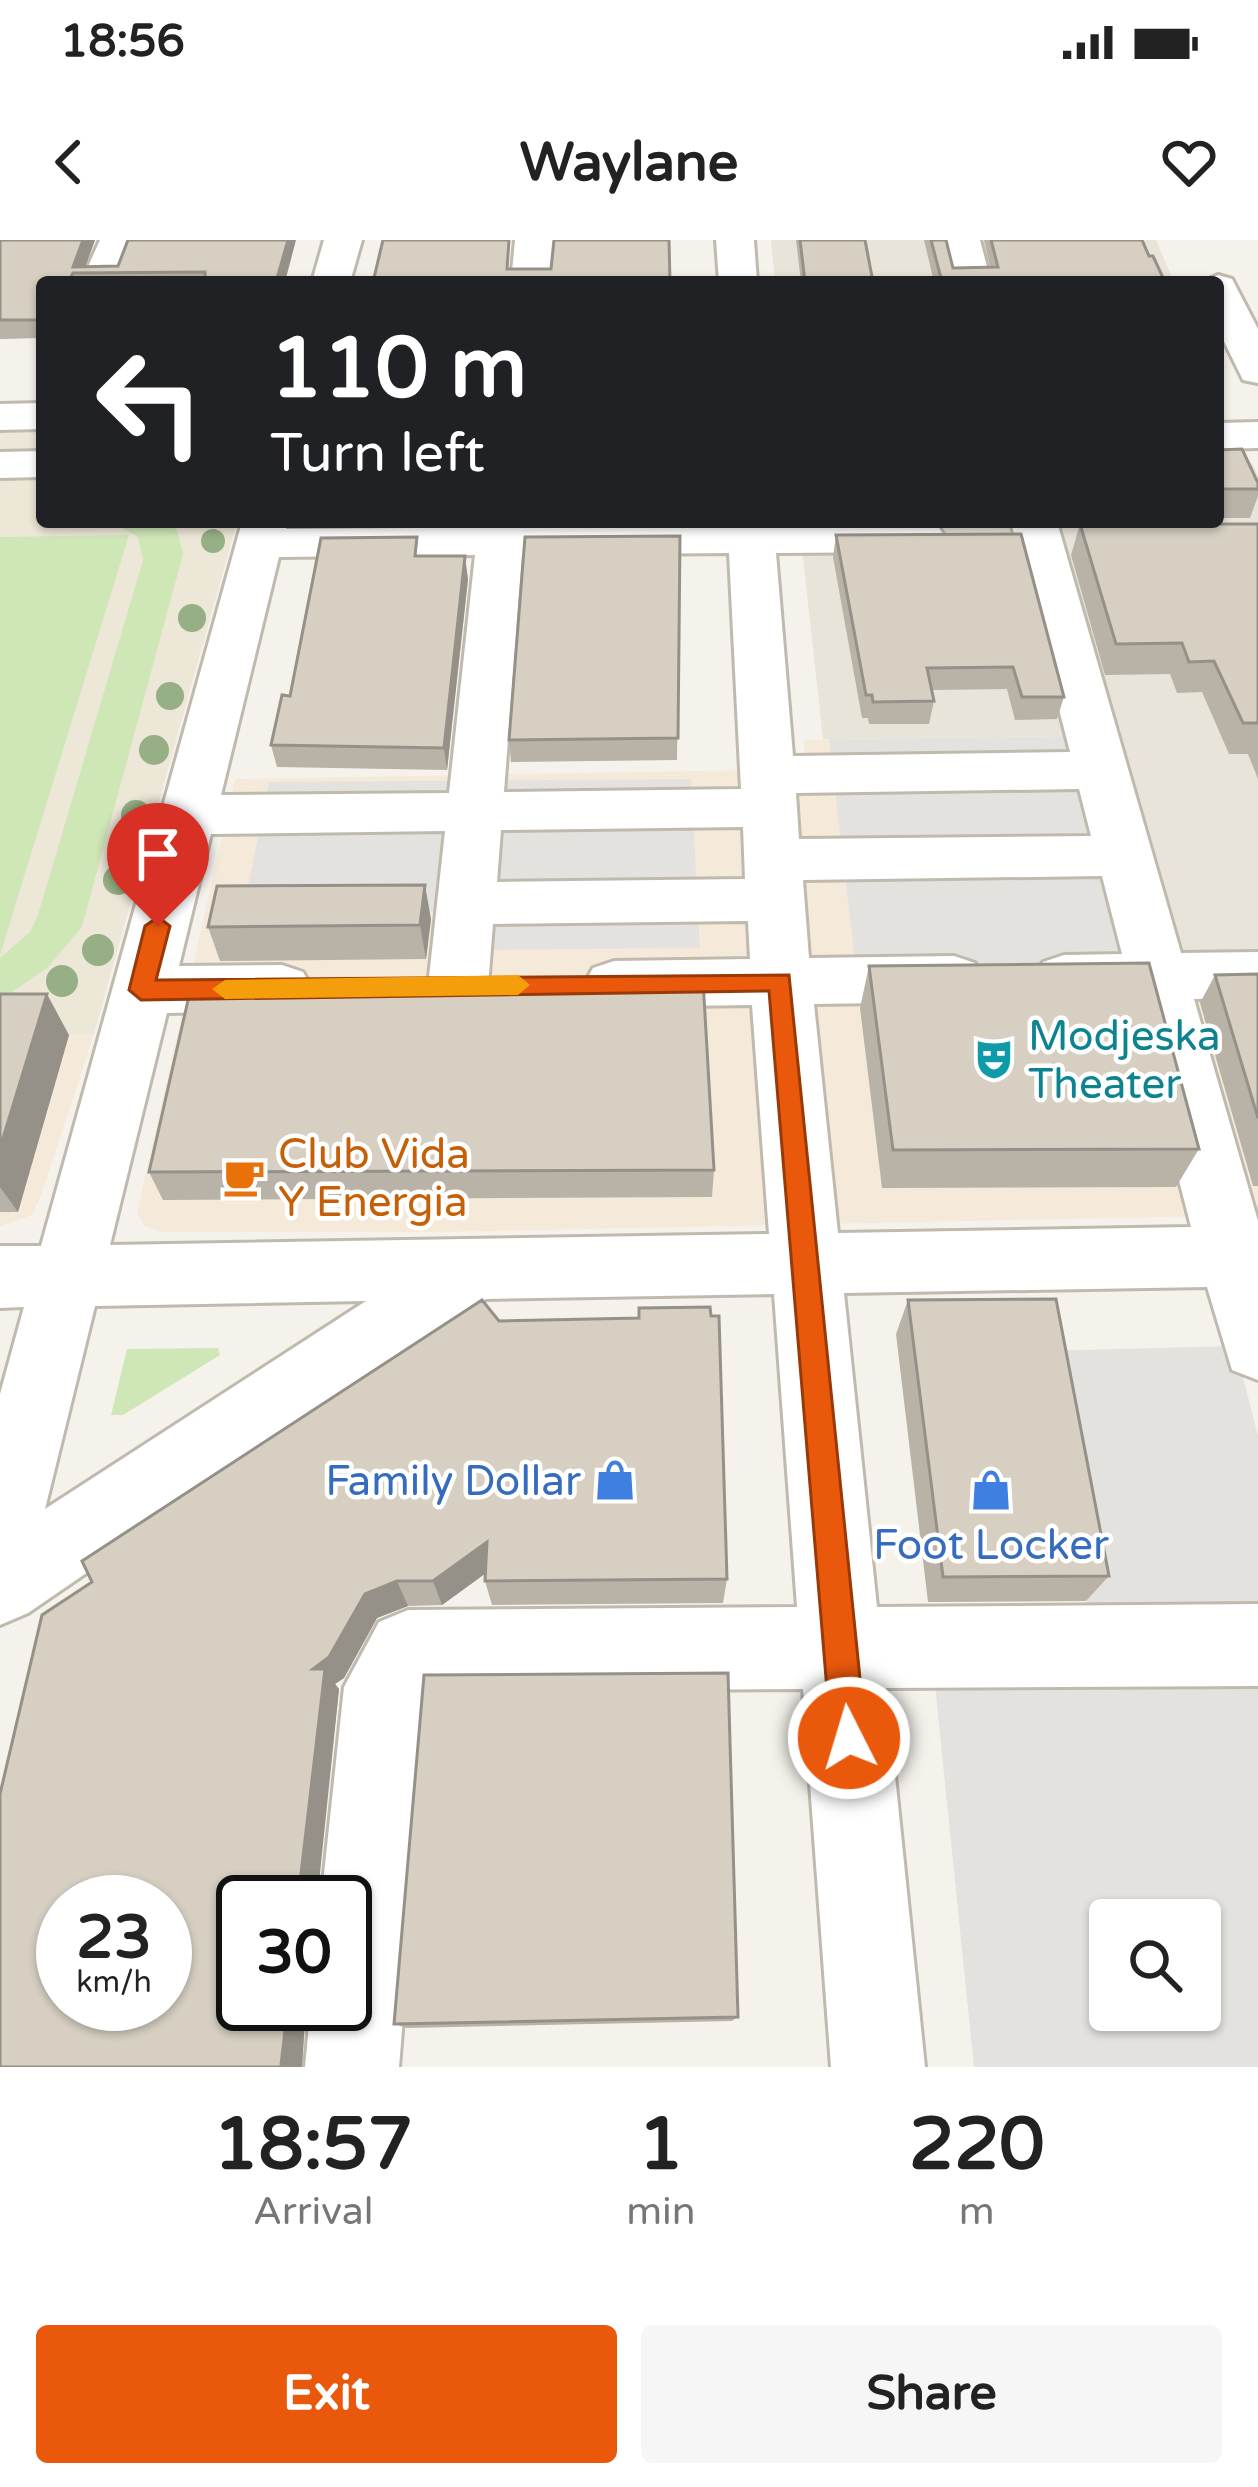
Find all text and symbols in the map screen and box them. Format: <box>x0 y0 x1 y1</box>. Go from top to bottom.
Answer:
text: 18:56 <box>60 15 185 69</box>
icon: back <box>36 129 102 195</box>
icon: heart <box>1156 129 1222 195</box>
text: Waylane <box>520 130 738 195</box>
text: 110 m <box>270 319 527 420</box>
icon: left <box>72 324 228 480</box>
text: Turn left <box>270 421 485 486</box>
pin <box>107 803 209 926</box>
icon: arrive <box>125 821 191 887</box>
place label: Modjeska Theater <box>1028 1011 1221 1110</box>
theatre icon: Modjeska Theater <box>971 1036 1017 1082</box>
place label: Club Vida Y Energia <box>278 1129 470 1228</box>
cafe icon: Club Vida Y Energia <box>221 1154 267 1200</box>
place label: Family Dollar <box>325 1456 581 1507</box>
shop icon: Family Dollar <box>592 1457 638 1503</box>
shop icon: Foot Locker <box>968 1467 1014 1513</box>
place label: Foot Locker <box>873 1520 1109 1571</box>
position arrow <box>786 1675 912 1801</box>
speed limit sign: 30 <box>216 1875 372 2031</box>
map controls <box>1089 1899 1221 2031</box>
button: search <box>1089 1899 1221 2031</box>
text: 23 <box>76 1902 152 1974</box>
text: km/h <box>76 1964 152 2001</box>
text: 18:57 <box>213 2102 413 2189</box>
text: 1 <box>638 2102 684 2189</box>
text: 220 <box>909 2102 1045 2189</box>
text: Arrival <box>253 2188 373 2235</box>
text: min <box>626 2188 696 2235</box>
text: m <box>959 2188 995 2235</box>
button: Exit <box>36 2325 617 2463</box>
button: Share <box>641 2325 1222 2463</box>

